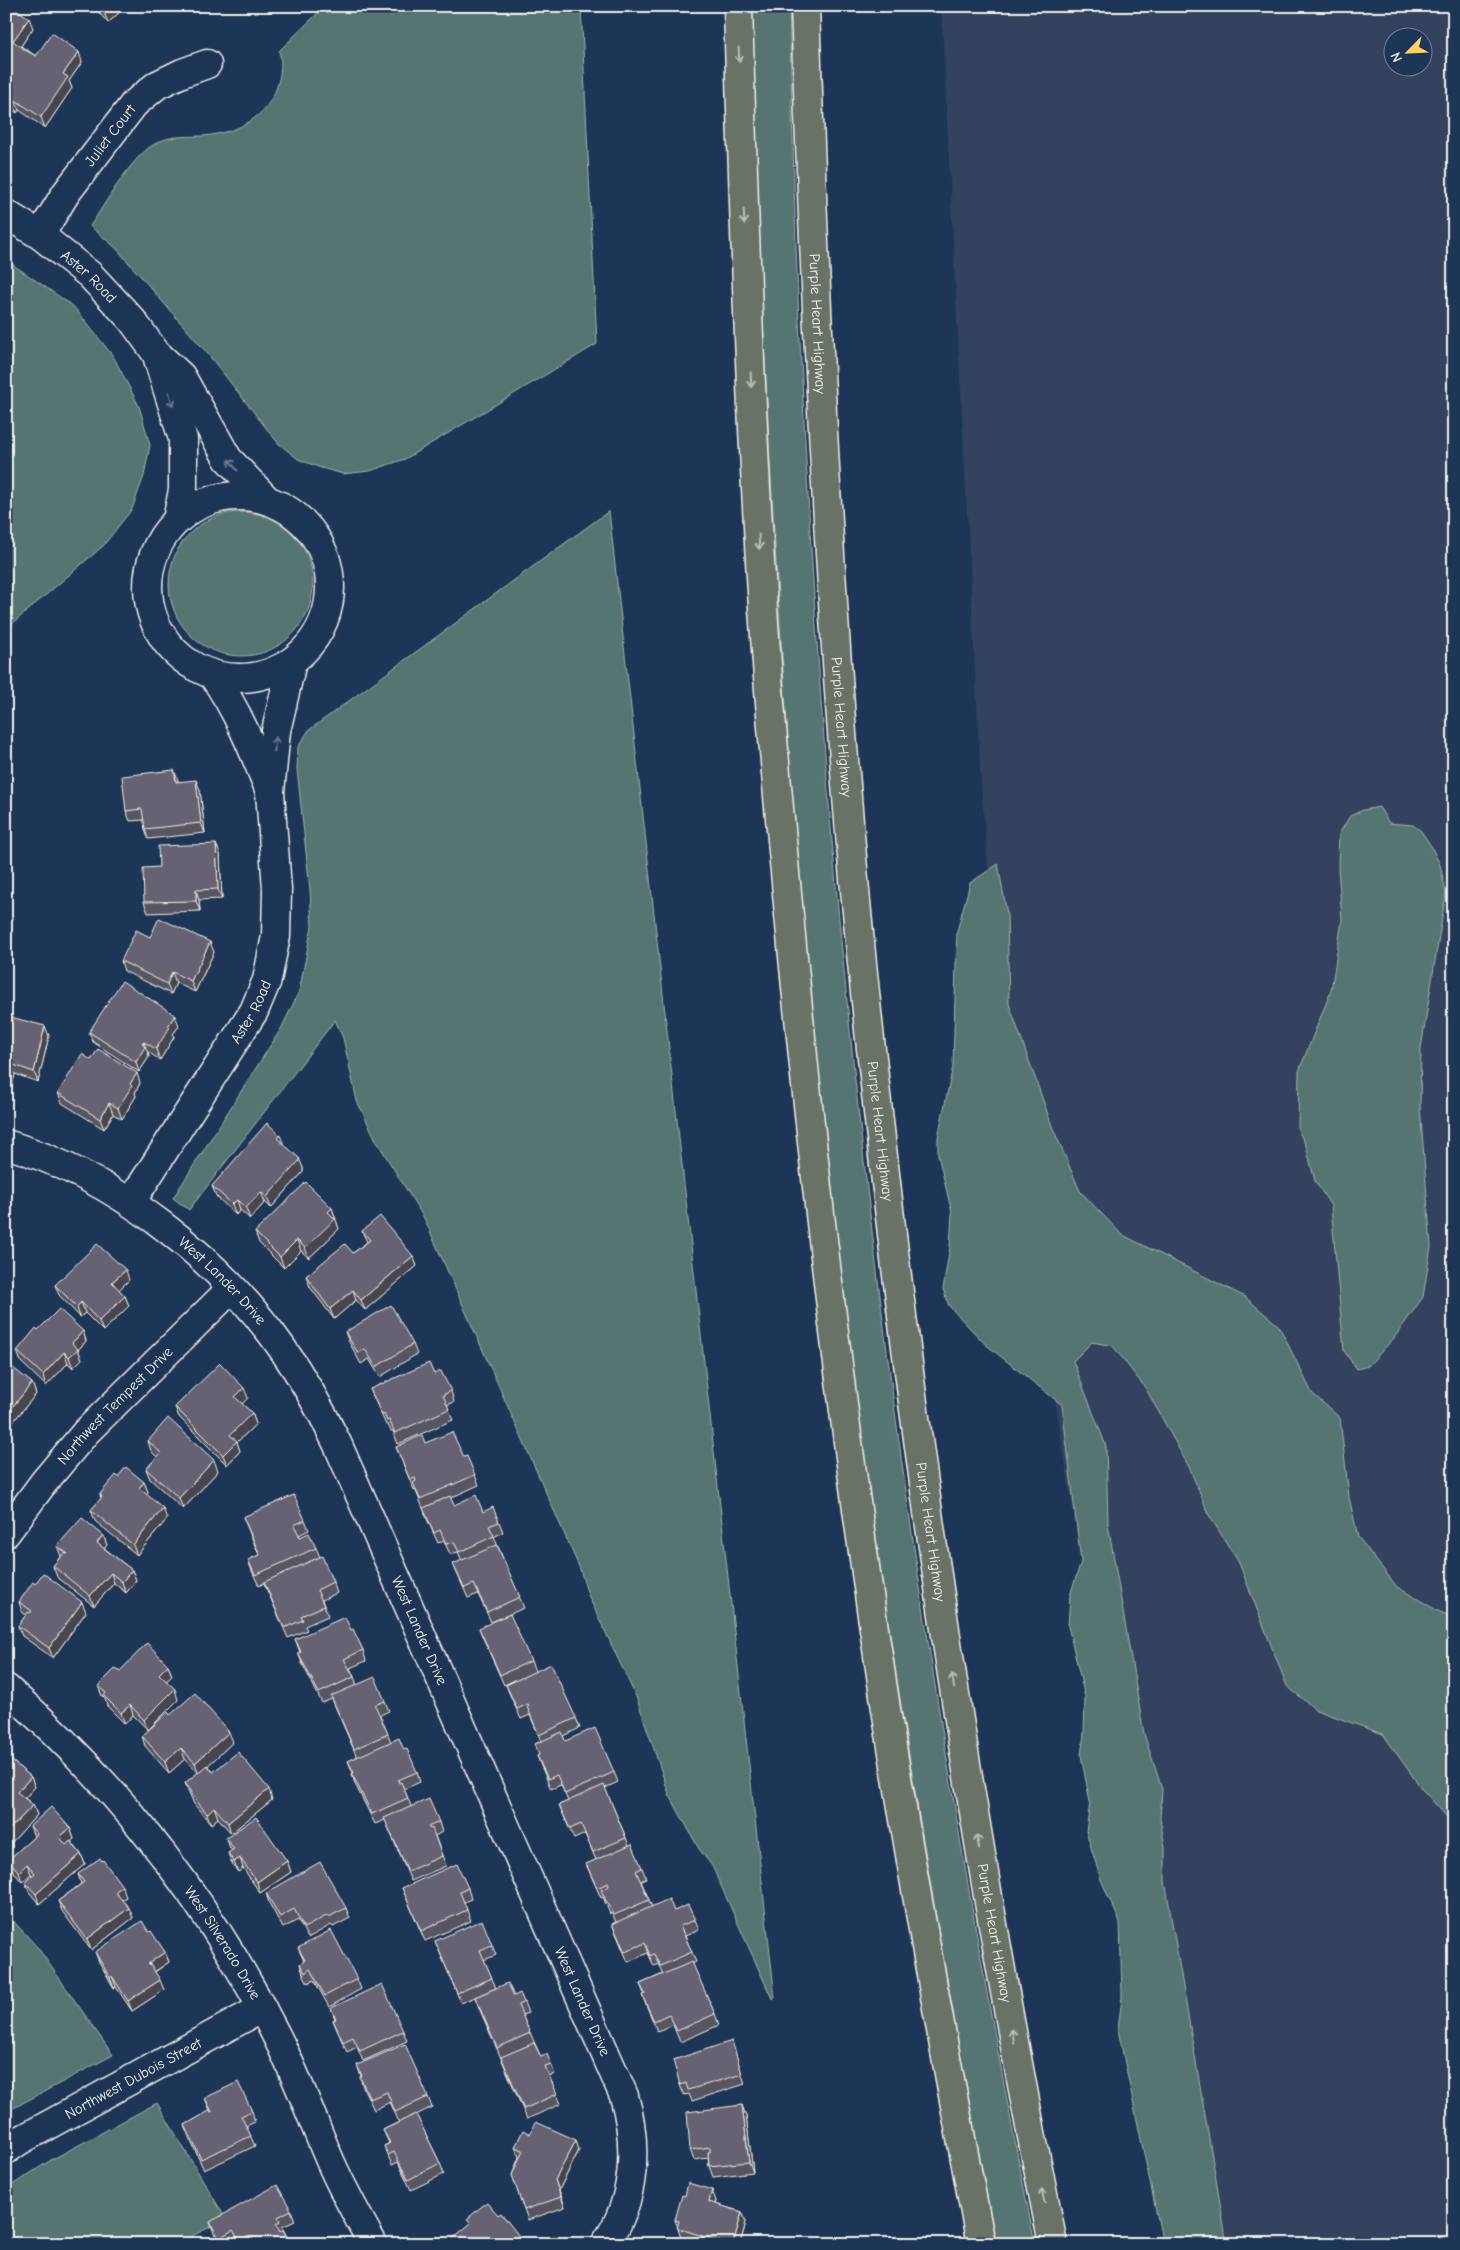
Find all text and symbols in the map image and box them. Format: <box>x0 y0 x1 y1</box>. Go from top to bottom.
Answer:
north arrow <box>1382 28 1432 78</box>
one-way arrow <box>734 46 744 63</box>
text: N <box>1387 49 1406 65</box>
street label: Juliet Court <box>81 100 140 170</box>
one-way arrow <box>740 209 749 225</box>
street label: Aster Road <box>57 246 120 307</box>
street label: Purple Heart Highway <box>805 253 830 395</box>
one-way arrow <box>746 371 755 387</box>
one-way arrow <box>167 391 176 407</box>
one-way arrow <box>228 458 239 471</box>
one-way arrow <box>754 534 764 550</box>
street label: Purple Heart Highway <box>828 656 856 798</box>
one-way arrow <box>270 736 280 752</box>
street label: Aster Road <box>226 977 275 1047</box>
street label: Purple Heart Highway <box>863 1060 897 1202</box>
street label: West Lander Drive <box>175 1233 270 1329</box>
street label: Northwest Tempest Drive <box>54 1342 177 1468</box>
street label: Purple Heart Highway <box>912 1461 950 1603</box>
street label: West Lander Drive <box>388 1573 451 1688</box>
one-way arrow <box>948 1674 958 1690</box>
one-way arrow <box>973 1834 983 1850</box>
street label: Purple Heart Highway <box>974 1862 1016 2004</box>
street label: West Silverado Drive <box>181 1883 265 2003</box>
street label: West Lander Drive <box>551 1944 614 2059</box>
one-way arrow <box>1008 2029 1017 2045</box>
street label: Northwest Dubois Street <box>62 2033 205 2123</box>
one-way arrow <box>1038 2188 1047 2204</box>

